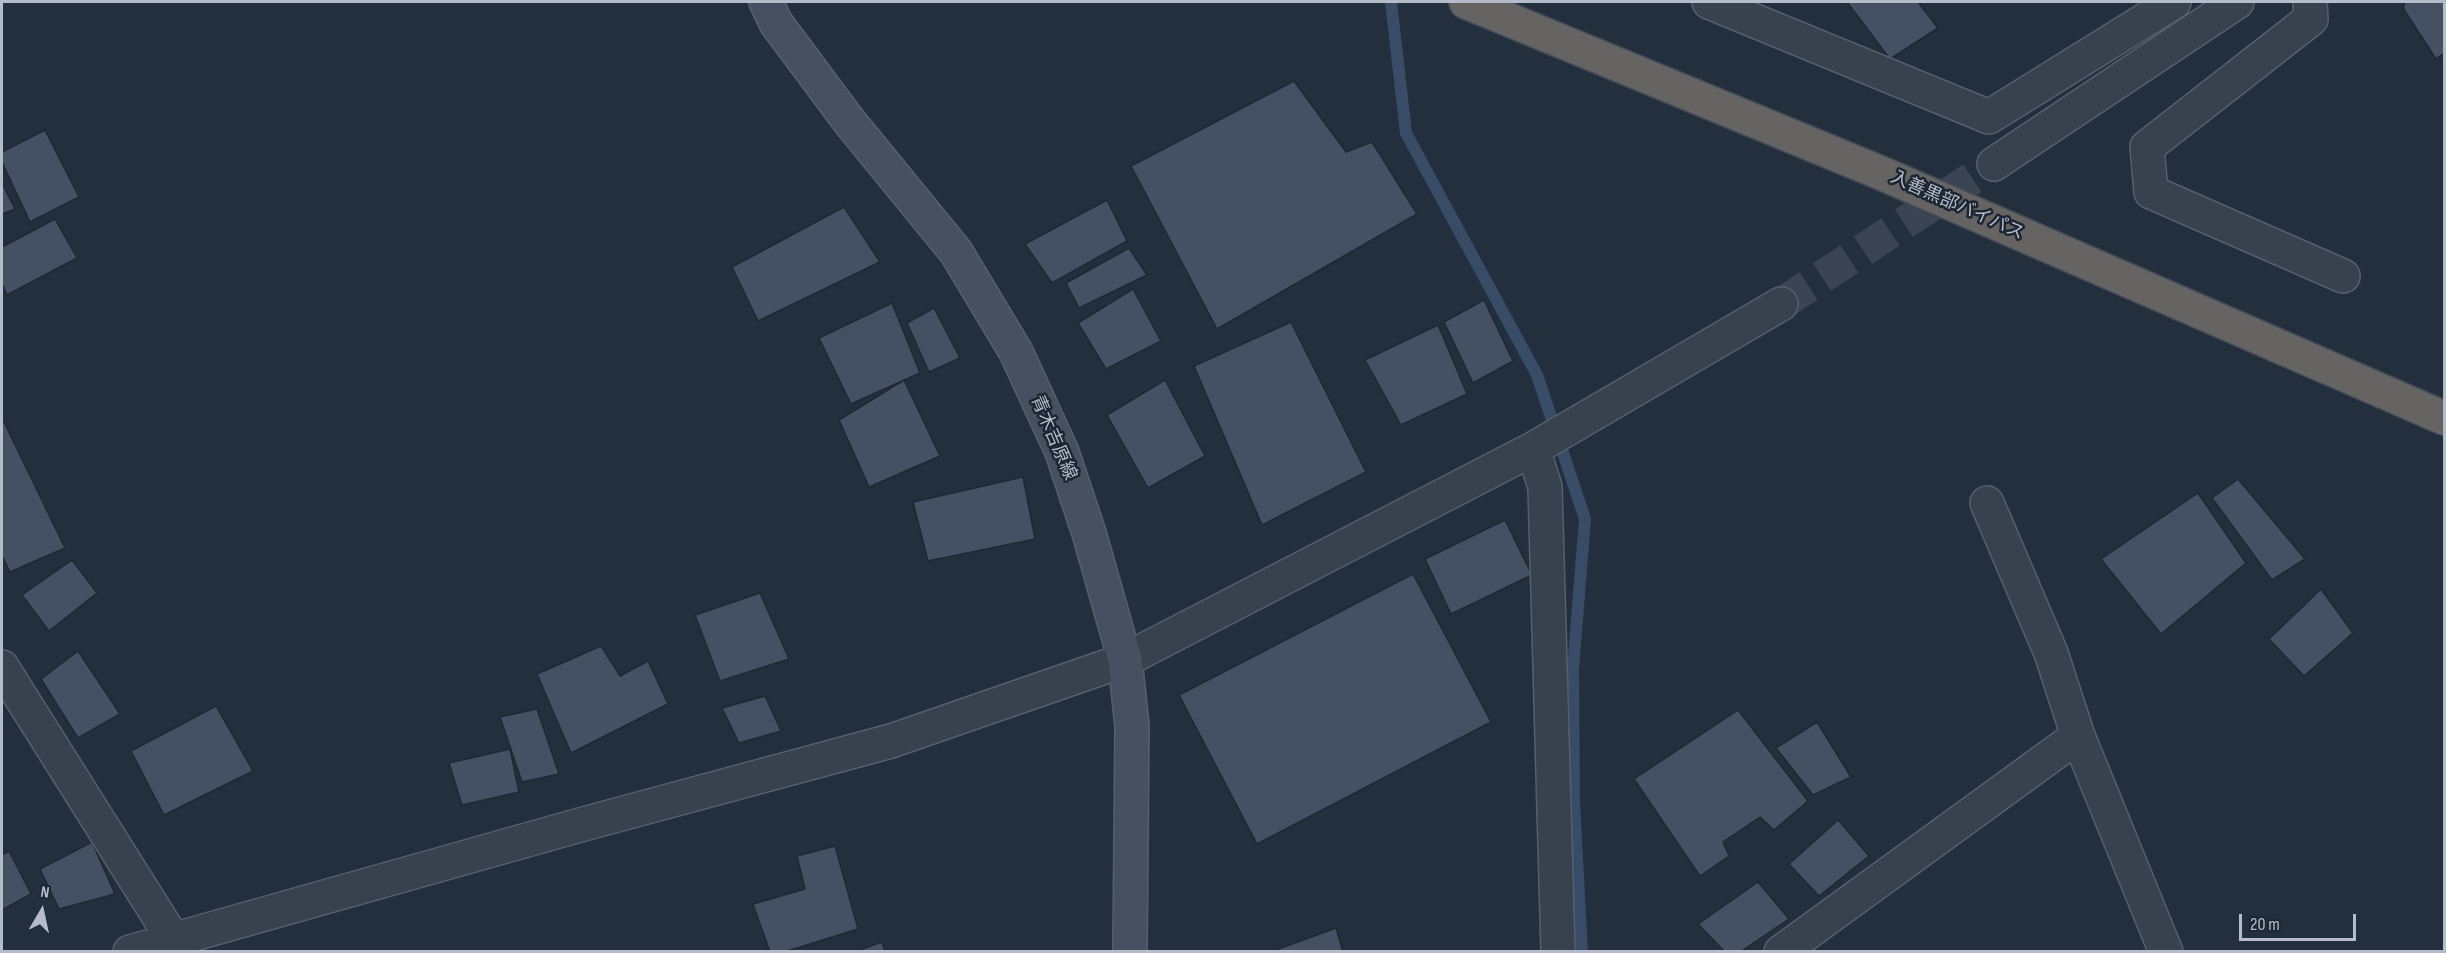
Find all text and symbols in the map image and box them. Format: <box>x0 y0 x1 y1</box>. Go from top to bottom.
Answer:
street label: 入善黒部バイパス <box>1887 167 2027 245</box>
street label: 青木吉原線 <box>1025 392 1081 484</box>
north arrow <box>12 881 72 941</box>
text: N <box>39 883 51 903</box>
scale bar <box>2242 902 2359 940</box>
text: 20 m <box>2250 914 2280 935</box>

